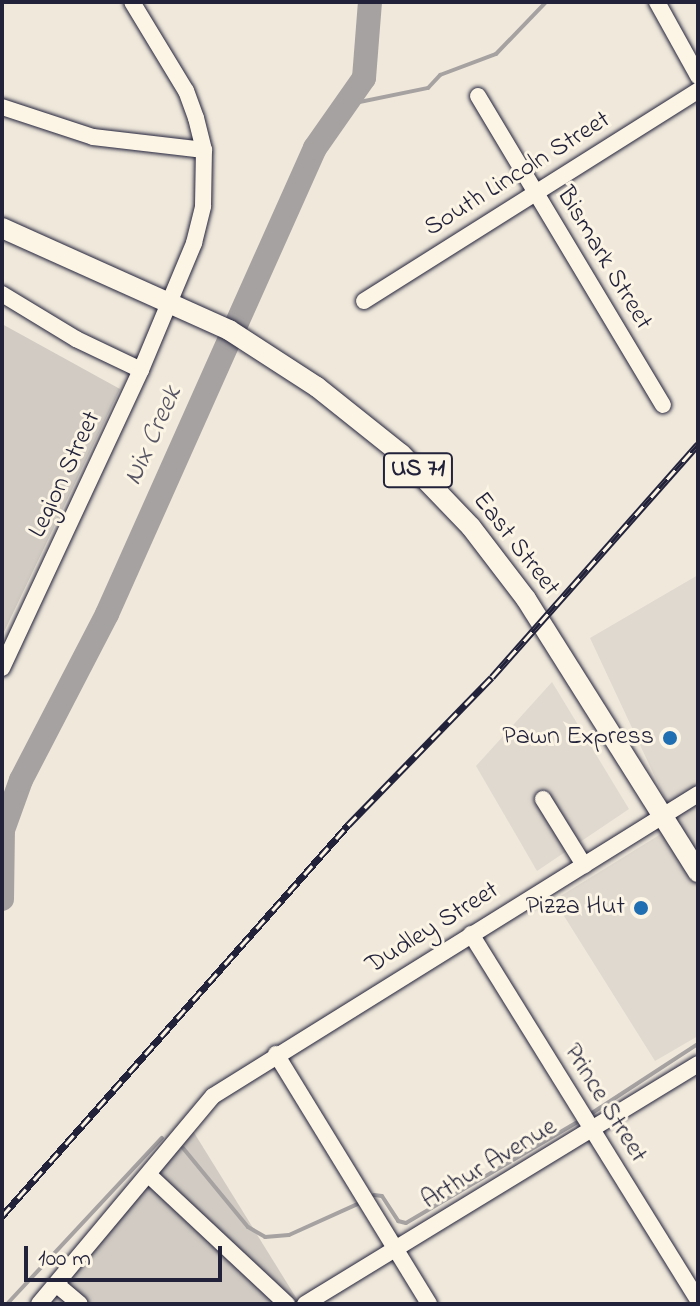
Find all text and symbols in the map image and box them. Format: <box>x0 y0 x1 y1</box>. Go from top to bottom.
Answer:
street label: South Lincoln Street <box>419 105 617 245</box>
street label: Bismark Street <box>548 182 658 336</box>
water label: Nix Creek <box>117 381 191 491</box>
street label: Legion Street <box>23 407 109 543</box>
road number: US 71 <box>382 450 454 490</box>
street label: East Street <box>465 487 565 603</box>
place label: Pawn Express <box>502 722 654 754</box>
marker: Pawn Express <box>661 729 679 747</box>
street label: Dudley Street <box>361 876 505 982</box>
place label: Pizza Hut <box>526 892 625 924</box>
marker: Pizza Hut <box>632 899 650 917</box>
street label: Prince Street <box>555 1039 653 1169</box>
street label: Arthur Avenue <box>417 1112 563 1218</box>
scale bar <box>28 1230 226 1280</box>
text: 100 m <box>38 1242 91 1277</box>

